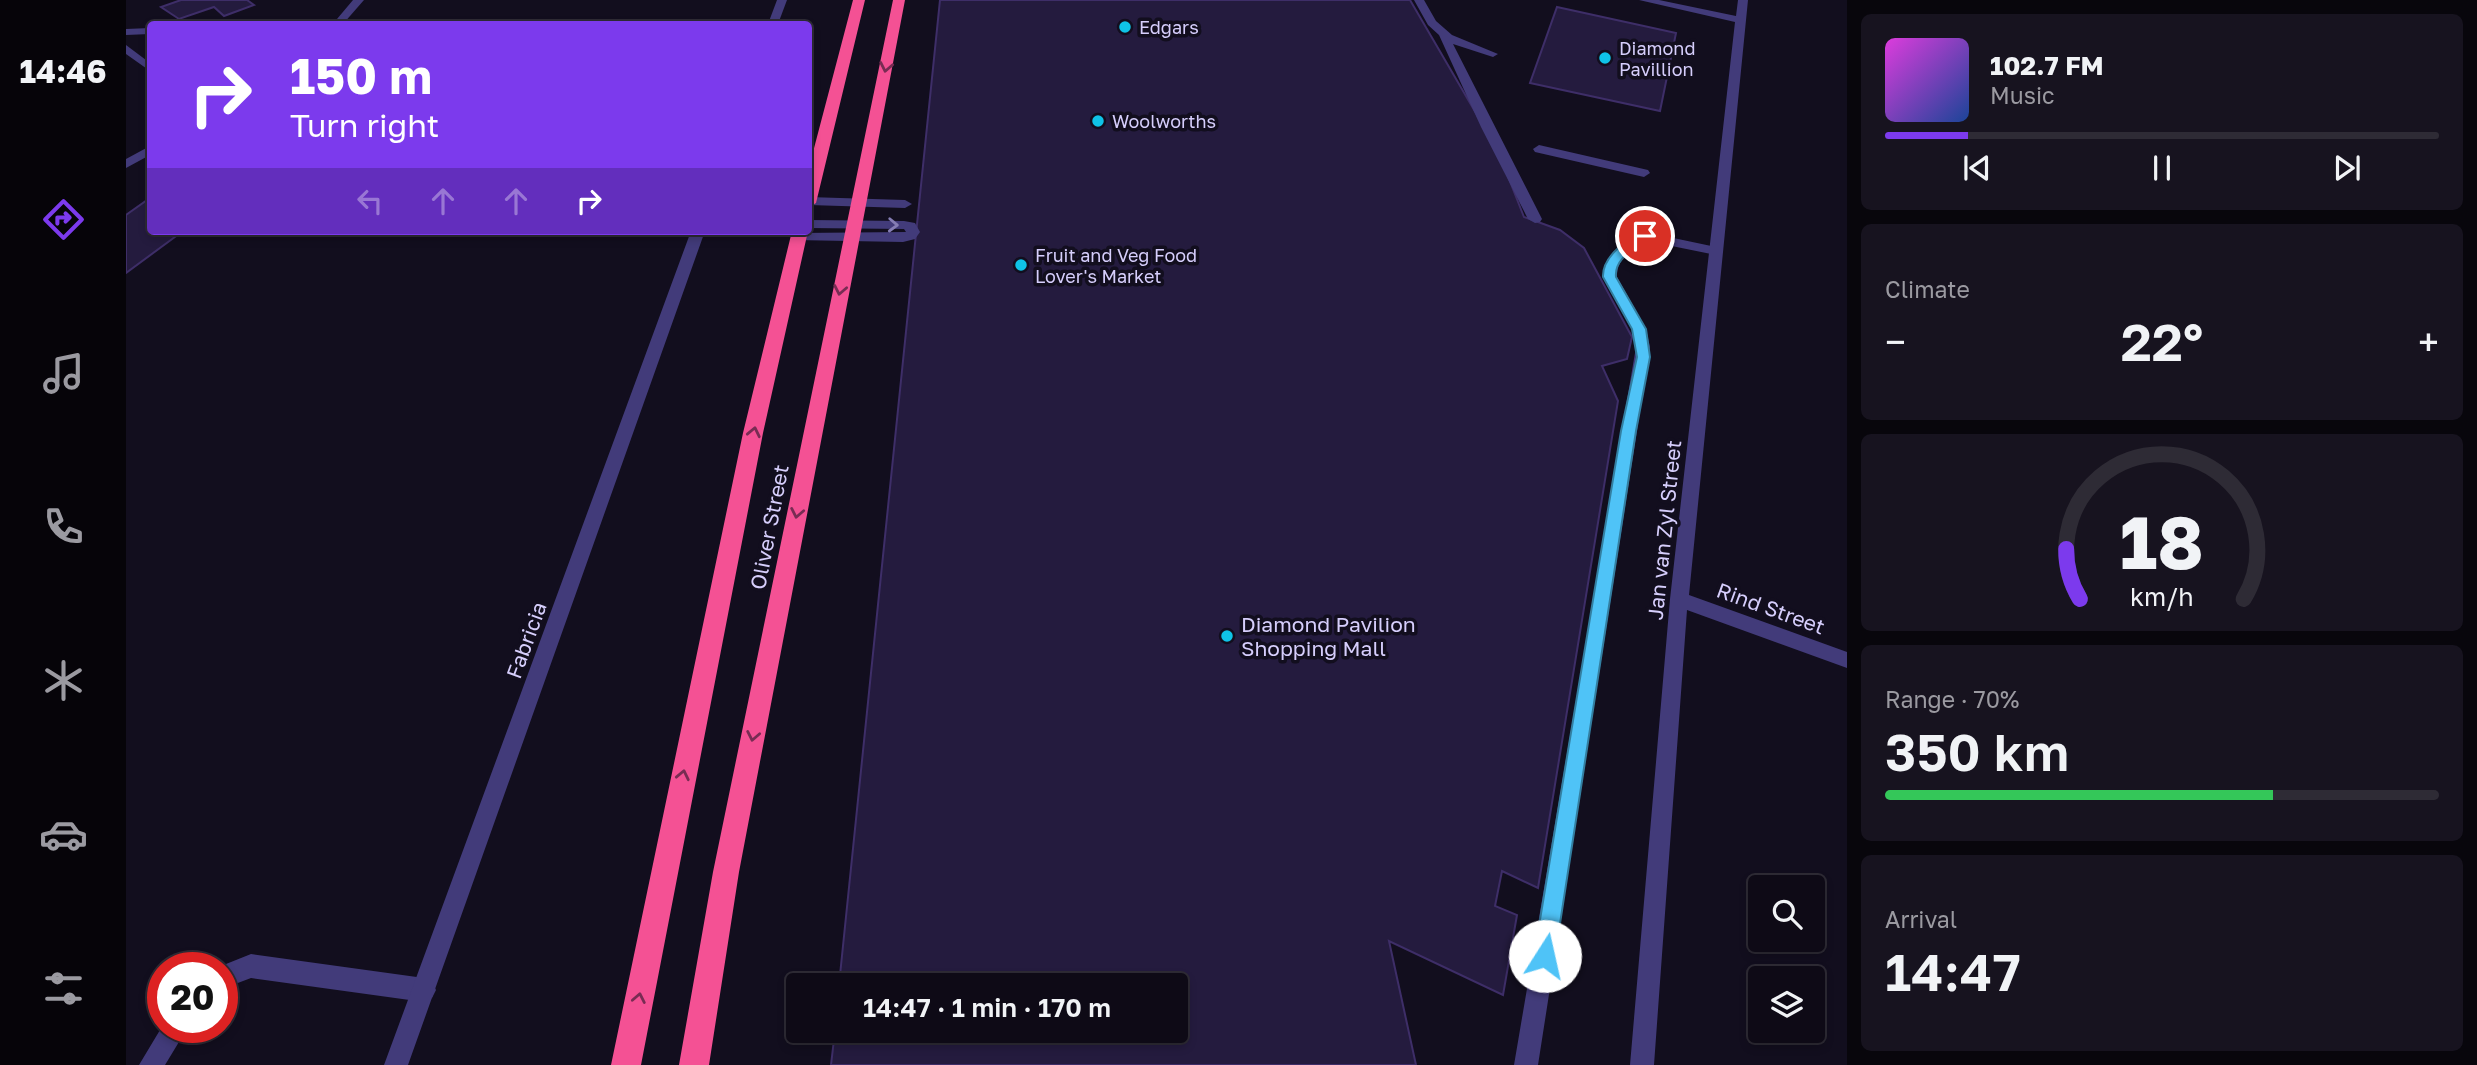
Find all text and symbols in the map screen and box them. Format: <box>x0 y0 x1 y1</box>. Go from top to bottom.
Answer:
place label: Edgars <box>1139 16 1199 38</box>
marker: Edgars <box>1117 19 1133 35</box>
place label: Diamond Pavillion <box>1619 37 1695 80</box>
text: 150 m <box>290 46 432 105</box>
icon: right <box>175 49 266 140</box>
marker: Diamond Pavillion <box>1597 50 1613 66</box>
text: 102.7 FM <box>1990 50 2104 81</box>
text: 14:46 <box>19 52 107 90</box>
one-way arrow <box>879 61 894 73</box>
text: Music <box>1990 81 2055 109</box>
text: Turn right <box>290 106 439 144</box>
place label: Woolworths <box>1112 110 1216 132</box>
marker: Woolworths <box>1090 113 1106 129</box>
icon: previous <box>1958 149 1996 187</box>
icon: pause <box>2143 149 2181 187</box>
icon: next <box>2328 149 2366 187</box>
icon: left <box>351 182 389 220</box>
icon: ahead <box>424 182 462 220</box>
icon: ahead <box>497 182 535 220</box>
icon: right <box>570 182 608 220</box>
icon: directions <box>39 195 88 244</box>
pin <box>1615 206 1675 266</box>
one-way arrow <box>888 217 899 233</box>
icon: arrive <box>1626 217 1664 255</box>
place label: Fruit and Veg Food Lover's Market <box>1035 244 1197 287</box>
marker: Fruit and Veg Food Lover's Market <box>1013 257 1029 273</box>
text: Climate <box>1885 275 1970 303</box>
one-way arrow <box>834 284 849 296</box>
text: 22° <box>2121 310 2203 372</box>
text: − <box>1885 319 1906 364</box>
text: + <box>2418 319 2439 364</box>
icon: music <box>39 349 88 398</box>
one-way arrow <box>745 426 760 438</box>
street label: Jan van Zyl Street <box>1642 439 1686 621</box>
street label: Oliver Street <box>744 462 794 592</box>
text: 18 <box>2120 498 2204 585</box>
icon: phone <box>39 502 88 551</box>
one-way arrow <box>790 507 805 519</box>
street label: Rind Street <box>1713 576 1829 640</box>
text: km/h <box>2130 580 2194 611</box>
street label: Fabricia <box>500 598 552 682</box>
place label: Diamond Pavilion Shopping Mall <box>1241 611 1416 661</box>
marker: Diamond Pavilion Shopping Mall <box>1219 628 1235 644</box>
icon: climate <box>39 656 88 705</box>
text: Range · 70% <box>1885 685 2019 713</box>
text: 350 km <box>1885 720 2069 782</box>
one-way arrow <box>746 730 761 742</box>
one-way arrow <box>675 769 690 781</box>
icon: car <box>39 810 88 859</box>
map controls <box>1748 875 1825 1043</box>
button: search <box>1748 875 1825 952</box>
text: Arrival <box>1885 905 1957 933</box>
position arrow <box>1508 919 1582 993</box>
text: 14:47 <box>1885 940 2021 1002</box>
speed limit sign: 20 <box>147 952 238 1043</box>
icon: filters <box>39 964 88 1013</box>
button: layers <box>1748 966 1825 1043</box>
one-way arrow <box>630 992 645 1004</box>
text: 14:47 · 1 min · 170 m <box>863 992 1111 1023</box>

